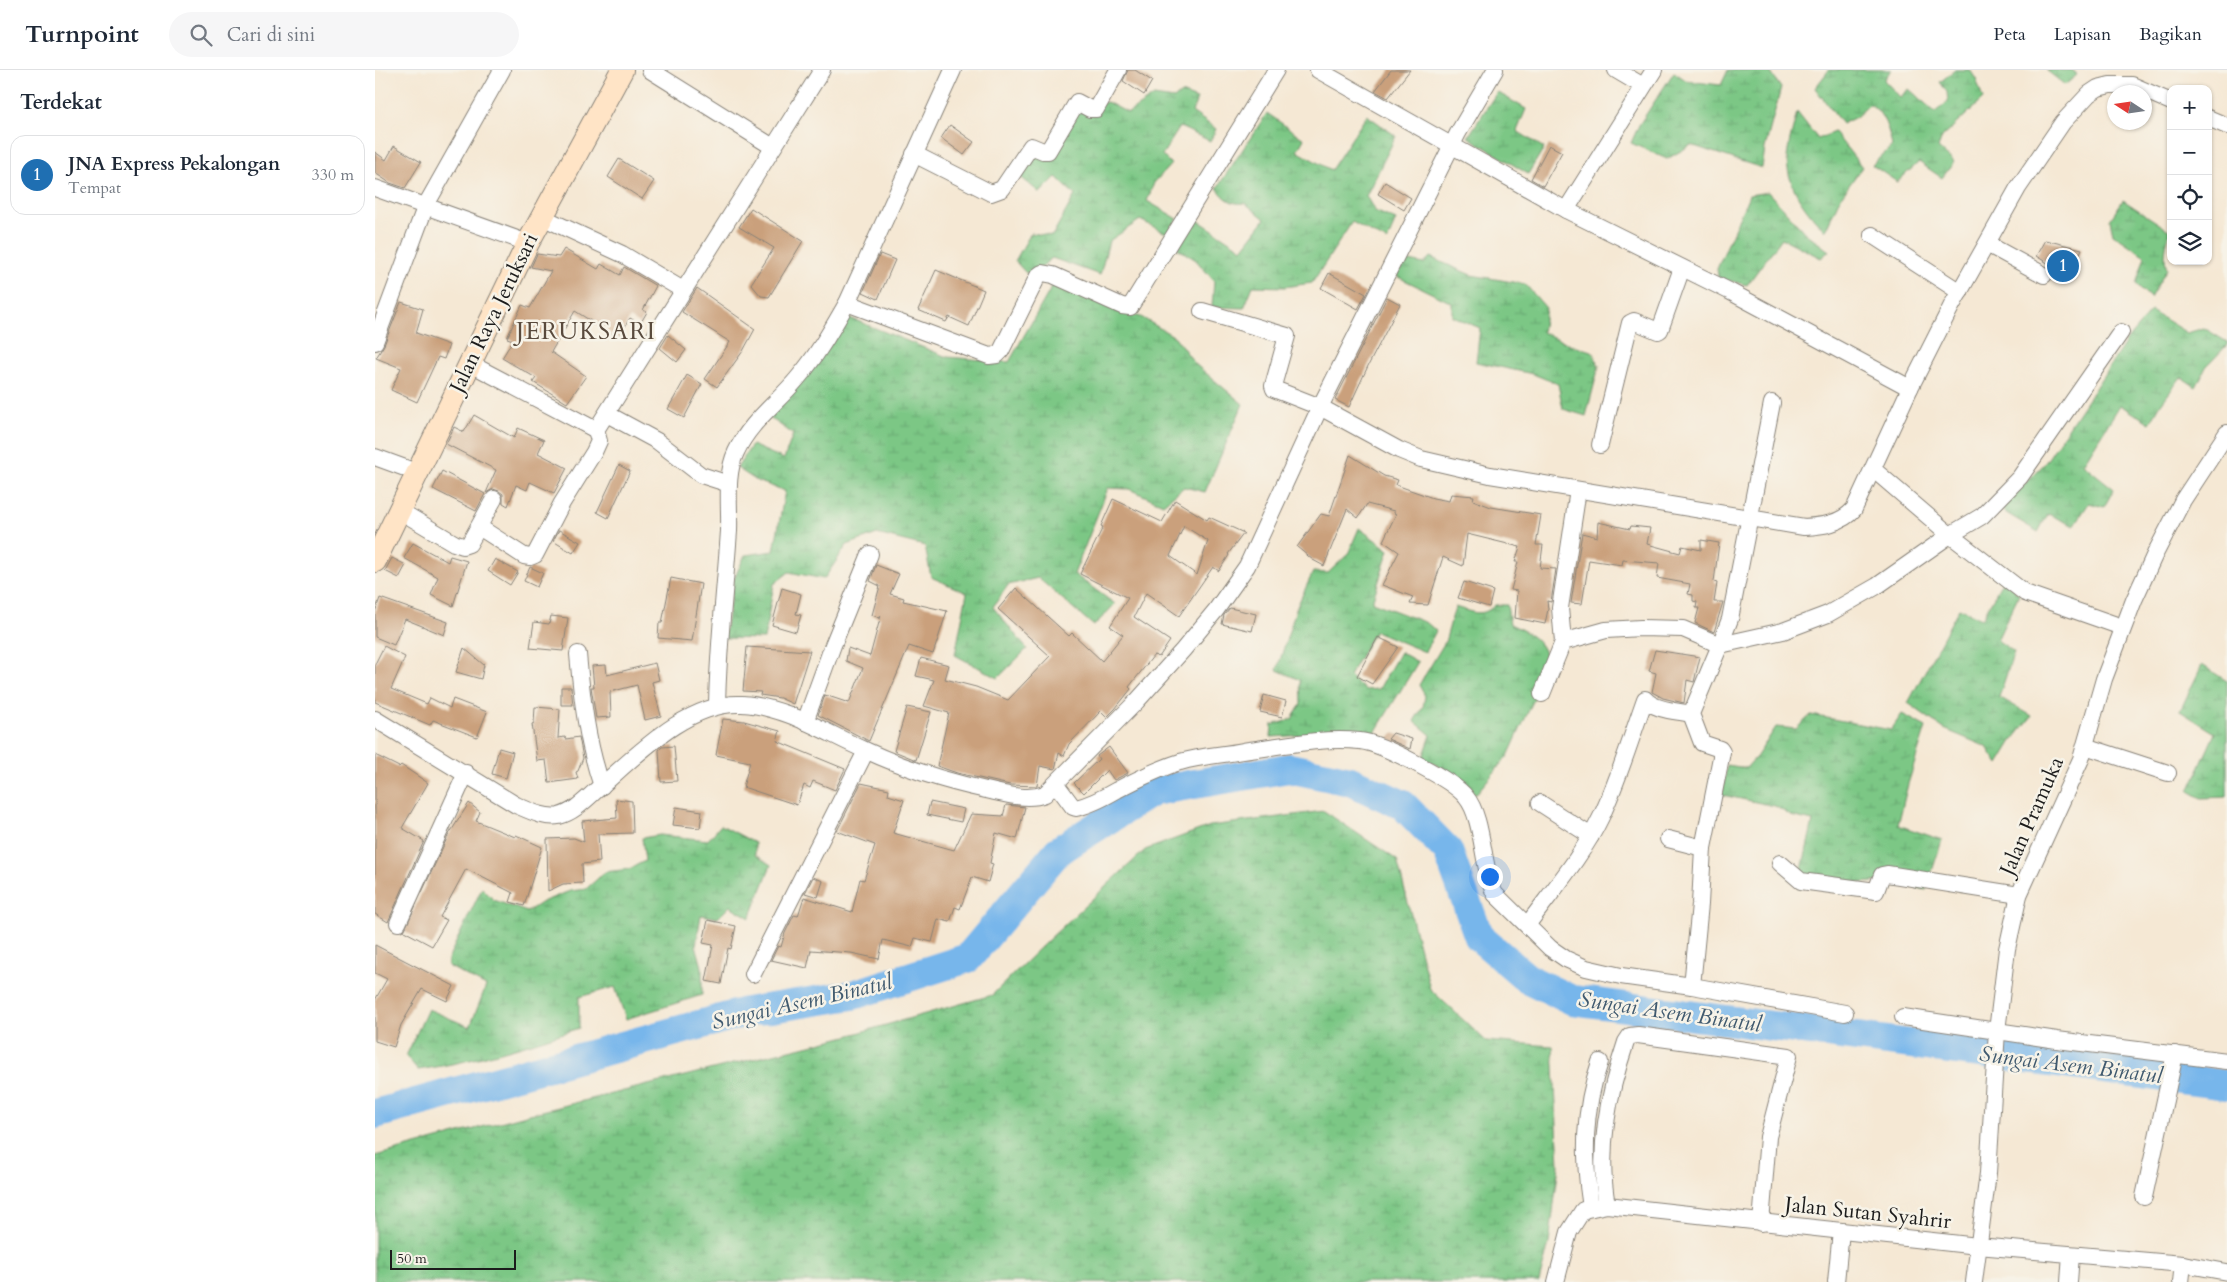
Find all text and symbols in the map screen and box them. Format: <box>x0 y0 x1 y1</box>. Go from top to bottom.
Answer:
search box <box>169 12 519 57</box>
text: Turnpoint <box>25 18 139 51</box>
icon: search <box>187 21 215 49</box>
text: Cari di sini <box>227 22 315 48</box>
text: Peta <box>1994 22 2026 47</box>
text: Lapisan <box>2054 22 2111 47</box>
text: Bagikan <box>2139 22 2202 47</box>
north arrow <box>2107 85 2152 130</box>
map controls <box>2167 85 2212 265</box>
button: + <box>2167 85 2212 130</box>
text: Terdekat <box>20 88 102 117</box>
button: − <box>2167 130 2212 175</box>
text: JNA Express Pekalongan <box>68 151 280 177</box>
text: 1 <box>33 164 41 186</box>
text: 330 m <box>312 164 354 186</box>
button: locate <box>2167 175 2212 220</box>
text: Tempat <box>68 177 121 199</box>
button: layers <box>2167 220 2212 265</box>
street label: Jalan Raya Jeruksari <box>441 228 545 400</box>
pin: 1 <box>2047 247 2079 285</box>
district label: JERUKSARI <box>513 315 656 348</box>
street label: Jalan Pramuka <box>1992 752 2071 883</box>
your location <box>1477 864 1503 890</box>
water label: Sungai Asem Binatul <box>709 966 896 1037</box>
water label: Sungai Asem Binatul <box>1577 984 1764 1040</box>
water label: Sungai Asem Binatul <box>1978 1039 2165 1091</box>
street label: Jalan Sutan Syahrir <box>1780 1190 1953 1236</box>
scale bar <box>390 1247 516 1270</box>
text: 50 m <box>397 1249 427 1268</box>

